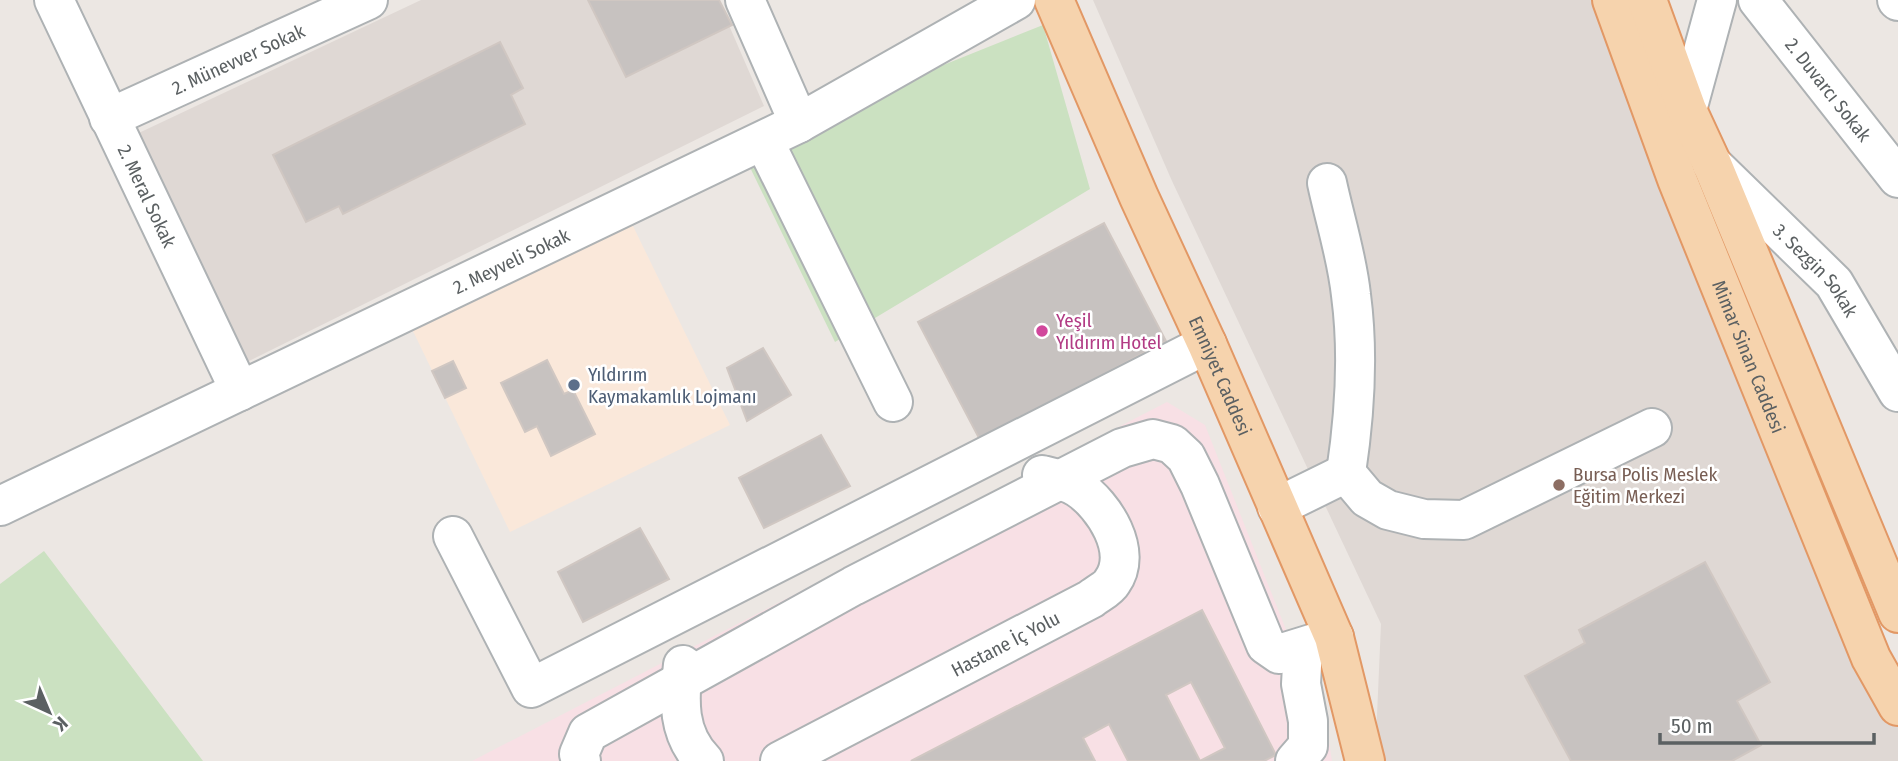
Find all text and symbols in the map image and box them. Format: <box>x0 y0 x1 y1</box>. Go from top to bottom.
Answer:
street label: 2. Münevver Sokak <box>168 19 308 100</box>
street label: 2. Duvarcı Sokak <box>1780 34 1876 146</box>
street label: 2. Meral Sokak <box>113 141 181 251</box>
street label: 3. Sezgin Sokak <box>1768 219 1862 321</box>
street label: 2. Meyveli Sokak <box>450 224 574 299</box>
street label: Mimar Sinan Caddesi <box>1707 277 1790 437</box>
place label: Yeşil Yıldırım Hotel <box>1056 309 1162 354</box>
street label: Emniyet Caddesi <box>1184 313 1256 439</box>
marker: Yeşil Yıldırım Hotel <box>1034 323 1050 339</box>
place label: Yıldırım Kaymakamlık Lojmanı <box>588 363 756 408</box>
marker: Yıldırım Kaymakamlık Lojmanı <box>566 377 582 393</box>
place label: Bursa Polis Meslek Eğitim Merkezi <box>1573 463 1718 508</box>
marker: Bursa Polis Meslek Eğitim Merkezi <box>1551 477 1567 493</box>
street label: Hastane İç Yolu <box>947 606 1064 682</box>
north arrow <box>14 677 84 747</box>
scale bar <box>1660 702 1874 746</box>
text: K <box>48 712 72 737</box>
text: 50 m <box>1671 713 1713 739</box>

